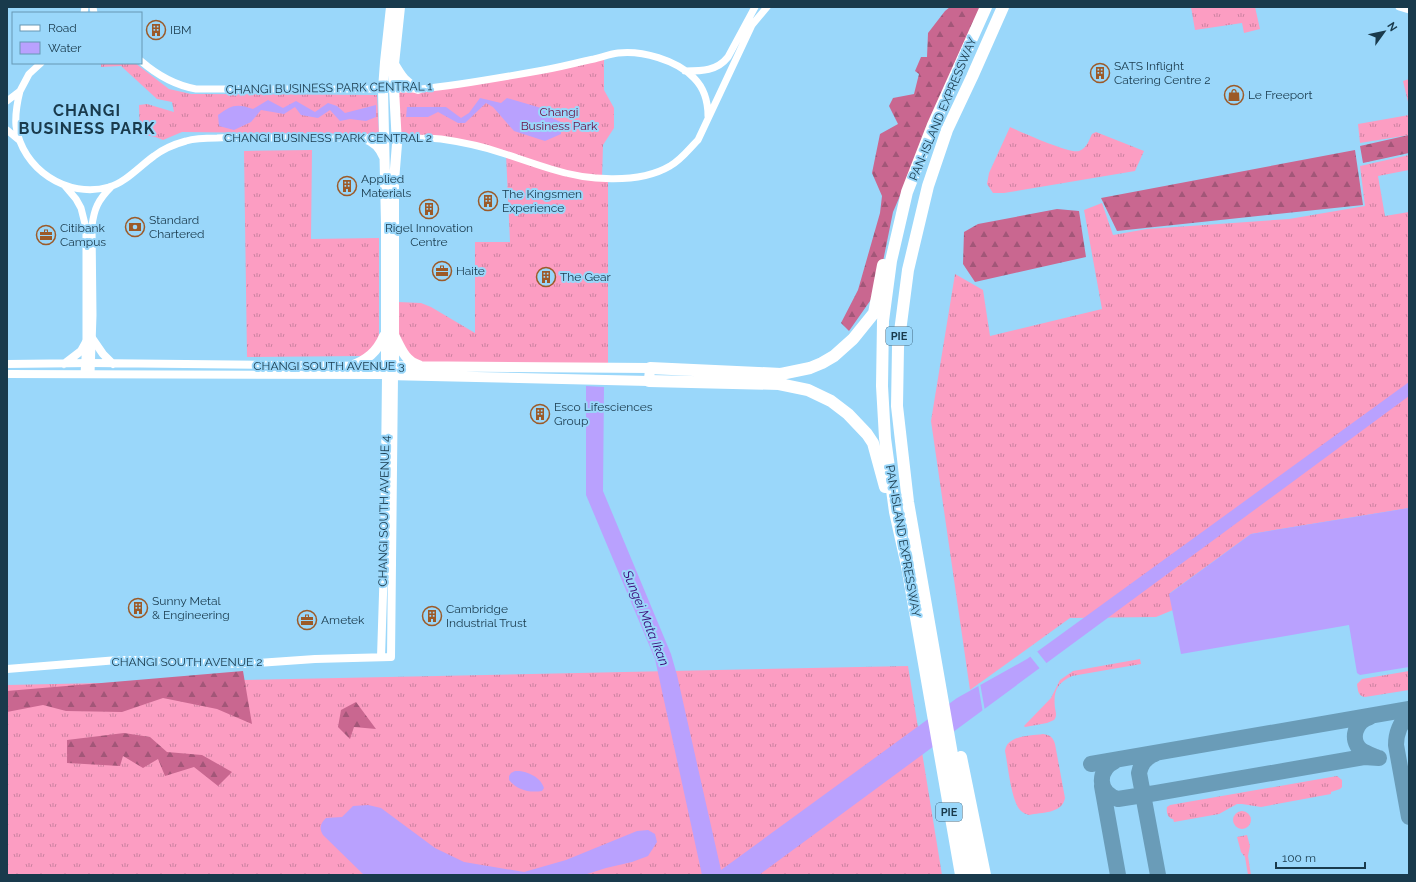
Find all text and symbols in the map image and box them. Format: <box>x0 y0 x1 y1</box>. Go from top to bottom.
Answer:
legend <box>12 12 142 64</box>
north arrow <box>1364 12 1404 52</box>
building icon: IBM <box>145 19 167 41</box>
text: N <box>1384 20 1400 34</box>
text: Road <box>48 21 77 35</box>
place label: IBM <box>170 23 192 37</box>
street label: PAN-ISLAND EXPRESSWAY <box>906 35 980 183</box>
text: Water <box>48 41 82 55</box>
place label: SATS Inflight Catering Centre 2 <box>1114 59 1211 87</box>
building icon: SATS Inflight Catering Centre 2 <box>1089 62 1111 84</box>
street label: CHANGI BUSINESS PARK CENTRAL 1 <box>225 79 433 97</box>
shop icon: Le Freeport <box>1223 84 1245 106</box>
place label: Le Freeport <box>1248 88 1312 102</box>
district label: CHANGI BUSINESS PARK <box>19 101 155 138</box>
park label: Changi Business Park <box>521 105 598 133</box>
street label: CHANGI BUSINESS PARK CENTRAL 2 <box>224 131 432 145</box>
place label: Applied Materials <box>361 172 412 200</box>
building icon: Applied Materials <box>336 175 358 197</box>
place label: The Kingsmen Experience <box>502 187 582 215</box>
building icon: The Kingsmen Experience <box>477 190 499 212</box>
building icon: Rigel Innovation Centre <box>418 198 440 220</box>
place label: Standard Chartered <box>149 213 204 241</box>
bank icon: Standard Chartered <box>124 216 146 238</box>
place label: Citibank Campus <box>60 221 106 249</box>
place label: Rigel Innovation Centre <box>385 221 473 249</box>
office icon: Citibank Campus <box>35 224 57 246</box>
office icon: Haite <box>431 260 453 282</box>
place label: Haite <box>456 264 485 278</box>
building icon: The Gear <box>535 266 557 288</box>
place label: The Gear <box>560 270 612 284</box>
road number: PIE <box>886 327 912 345</box>
street label: CHANGI SOUTH AVENUE 3 <box>253 359 405 373</box>
place label: Esco Lifesciences Group <box>554 400 653 428</box>
building icon: Esco Lifesciences Group <box>529 403 551 425</box>
street label: CHANGI SOUTH AVENUE 4 <box>376 435 392 587</box>
street label: PAN-ISLAND EXPRESSWAY <box>883 464 923 618</box>
water label: Sungei Mata Ikan <box>620 567 672 668</box>
place label: Sunny Metal & Engineering <box>152 594 230 622</box>
building icon: Sunny Metal & Engineering <box>127 597 149 619</box>
place label: Cambridge Industrial Trust <box>446 602 527 630</box>
building icon: Cambridge Industrial Trust <box>421 605 443 627</box>
office icon: Ametek <box>296 609 318 631</box>
place label: Ametek <box>321 613 365 627</box>
street label: CHANGI SOUTH AVENUE 2 <box>111 655 263 669</box>
road number: PIE <box>936 803 962 821</box>
scale bar <box>1276 844 1365 870</box>
text: 100 m <box>1282 851 1316 865</box>

